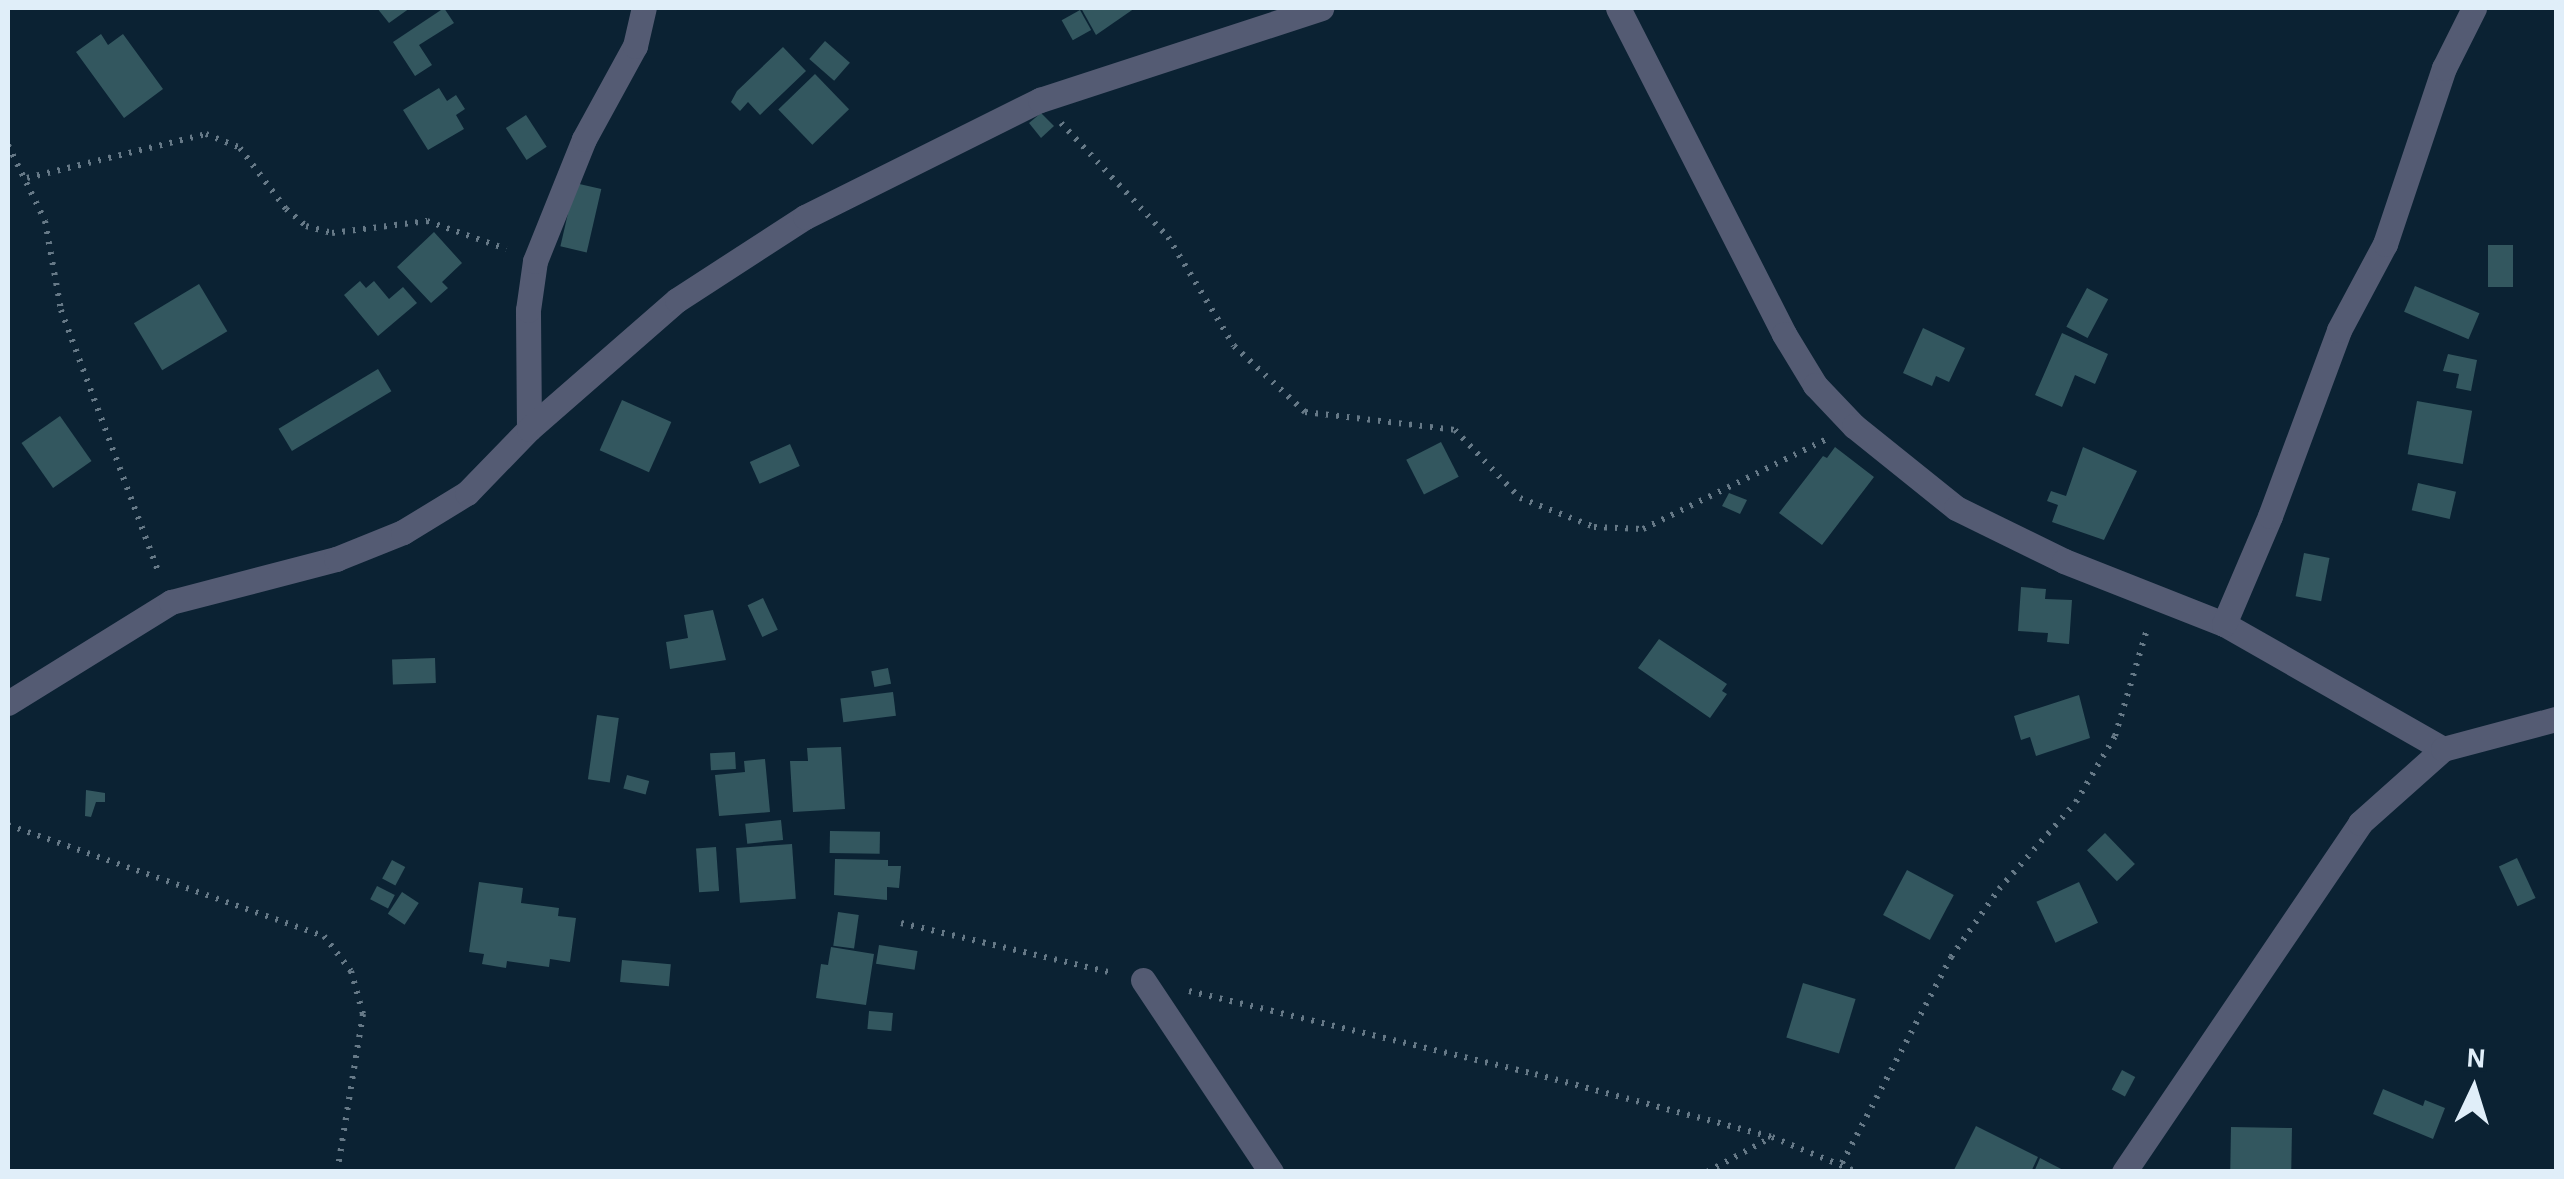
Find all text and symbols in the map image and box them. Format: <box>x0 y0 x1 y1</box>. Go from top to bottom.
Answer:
north arrow <box>2424 1039 2524 1139</box>
text: N <box>2465 1044 2487 1074</box>

